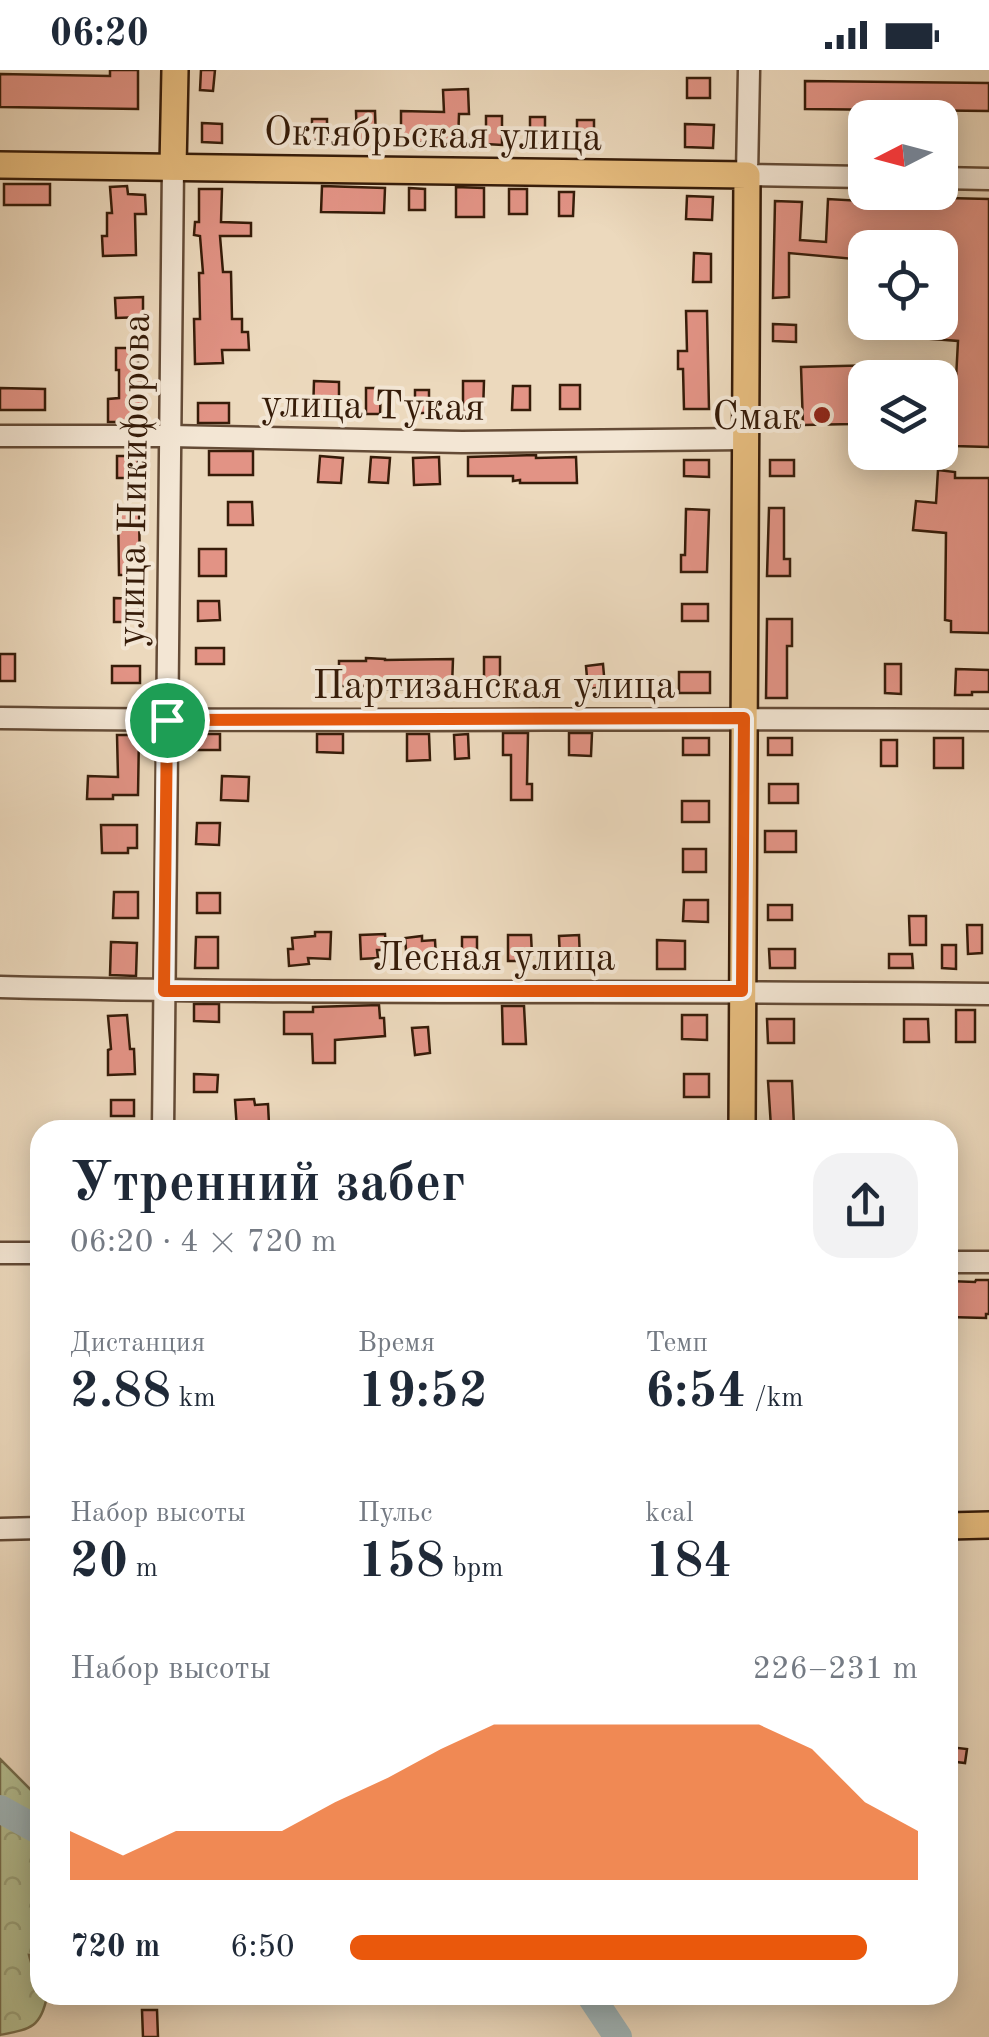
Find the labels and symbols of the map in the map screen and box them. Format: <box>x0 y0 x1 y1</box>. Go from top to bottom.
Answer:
north arrow <box>848 100 958 210</box>
street label: Октябрьская улица <box>263 114 603 160</box>
street label: улица Никифорова <box>113 312 159 647</box>
street label: улица Тукая <box>261 386 485 430</box>
place label: Смак <box>712 399 802 439</box>
marker: Смак <box>811 404 833 426</box>
street label: Партизанская улица <box>312 668 676 708</box>
pin <box>125 678 210 763</box>
street label: Лесная улица <box>373 940 616 980</box>

